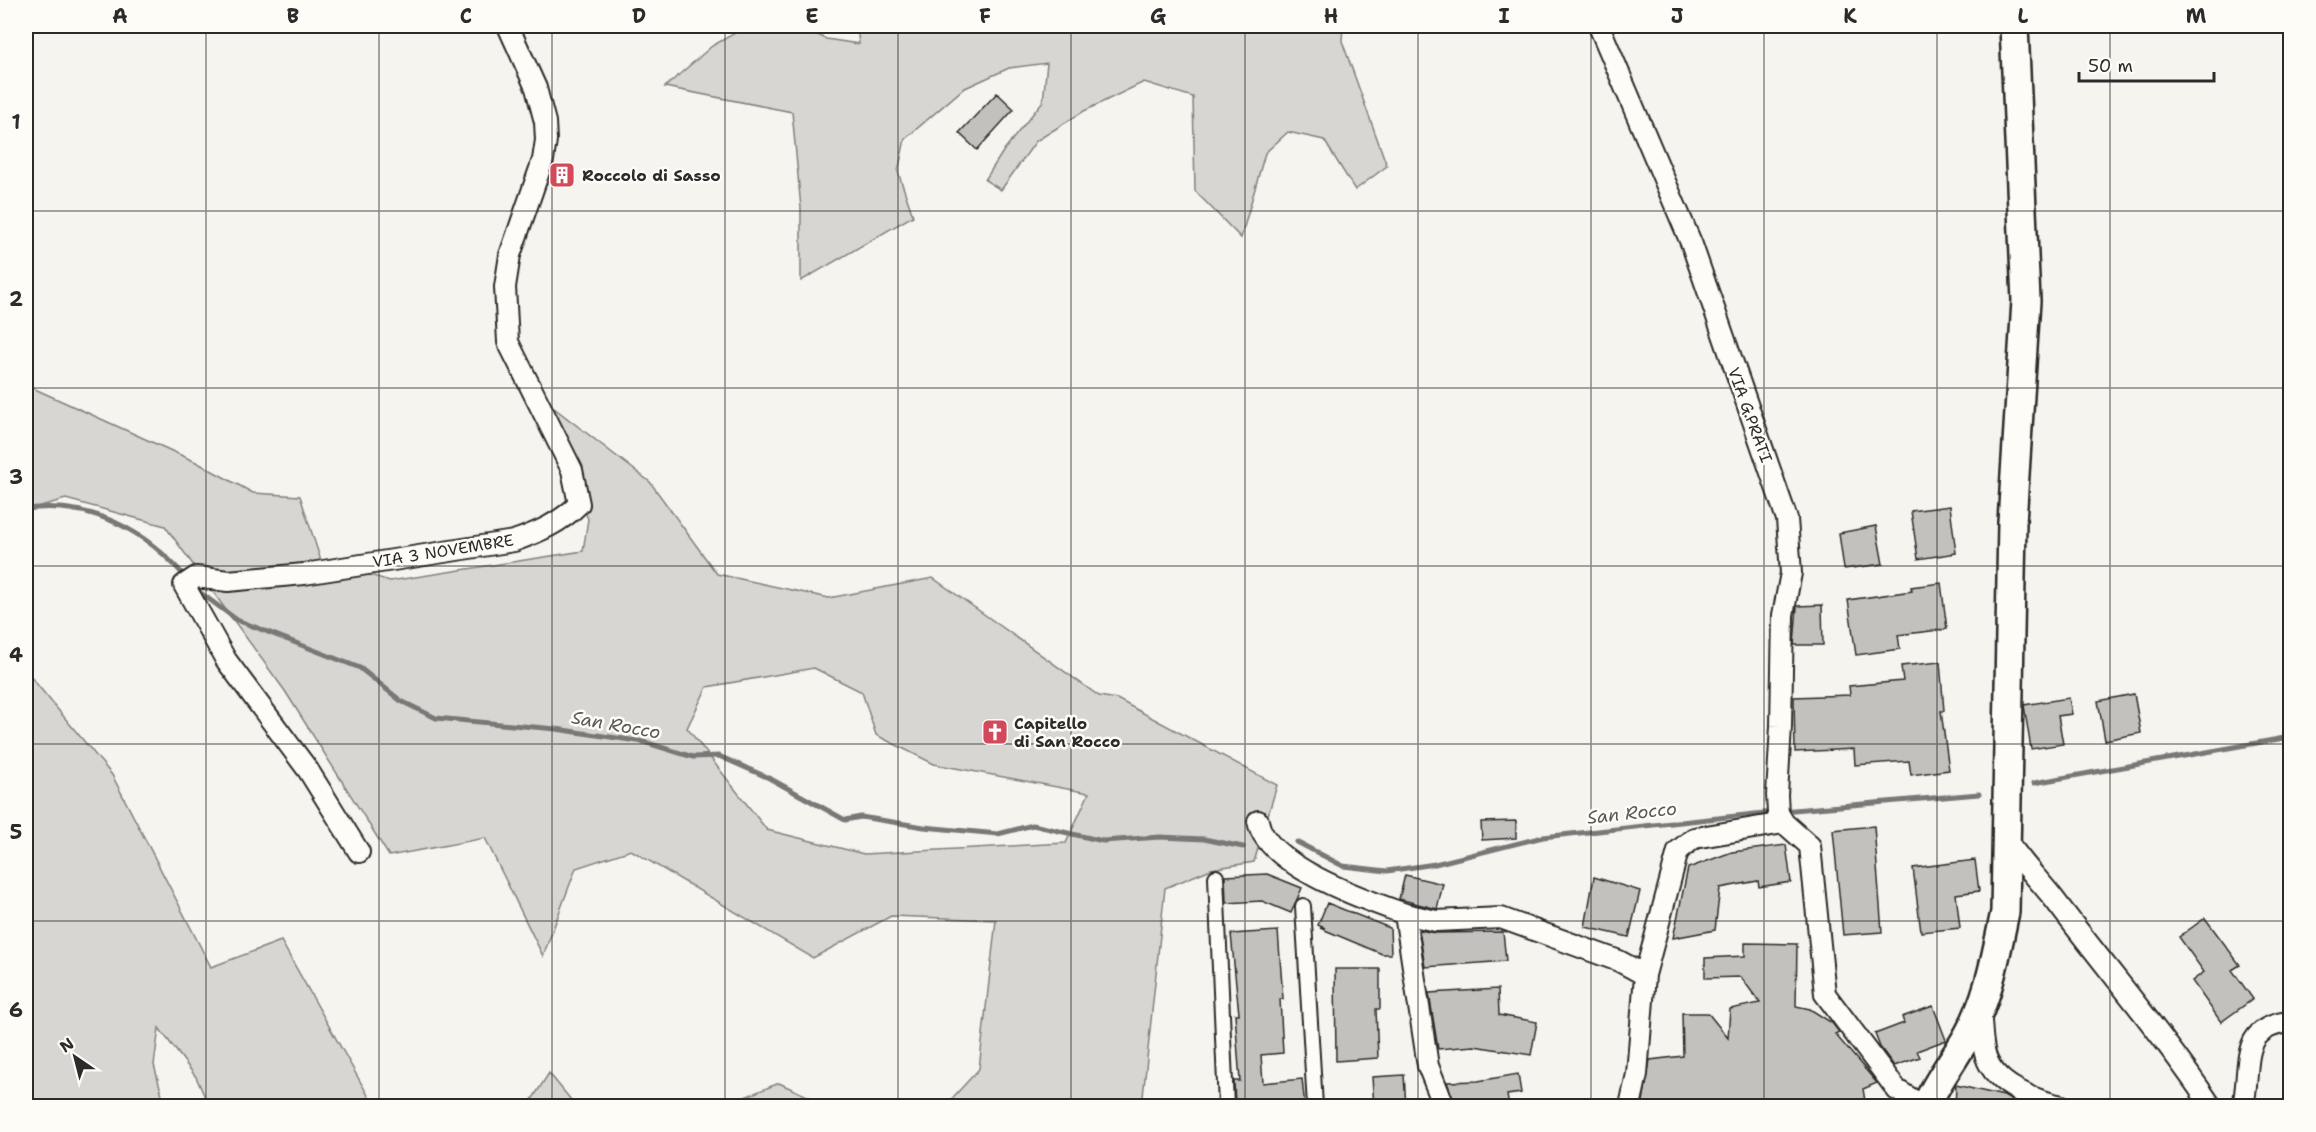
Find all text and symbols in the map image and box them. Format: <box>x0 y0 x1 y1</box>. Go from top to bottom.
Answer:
text: A <box>112 3 128 29</box>
text: B <box>287 3 299 29</box>
text: C <box>460 3 472 29</box>
text: D <box>632 3 646 29</box>
text: E <box>805 3 819 29</box>
text: F <box>979 3 991 29</box>
text: G <box>1150 3 1166 29</box>
text: H <box>1324 3 1338 29</box>
text: I <box>1498 3 1510 29</box>
text: J <box>1671 3 1684 29</box>
text: K <box>1843 3 1857 29</box>
text: L <box>2018 3 2029 29</box>
text: M <box>2186 3 2207 29</box>
scale bar <box>2079 45 2214 83</box>
text: 50 m <box>2088 54 2133 78</box>
text: 1 <box>11 109 21 135</box>
building icon: Roccolo di Sasso <box>547 160 577 190</box>
place label: Roccolo di Sasso <box>582 165 721 186</box>
text: 2 <box>9 286 23 312</box>
street label: VIA G.PRATI <box>1723 365 1777 466</box>
text: 3 <box>9 464 23 490</box>
street label: VIA 3 NOVEMBRE <box>371 529 515 573</box>
text: 4 <box>9 642 23 668</box>
water label: San Rocco <box>570 705 662 745</box>
place label: Capitello di San Rocco <box>1014 713 1120 752</box>
church icon: Capitello di San Rocco <box>980 717 1010 747</box>
water label: San Rocco <box>1586 796 1678 830</box>
text: 5 <box>10 819 22 845</box>
text: 6 <box>9 997 23 1023</box>
north arrow <box>45 1027 105 1087</box>
text: N <box>55 1033 78 1057</box>

